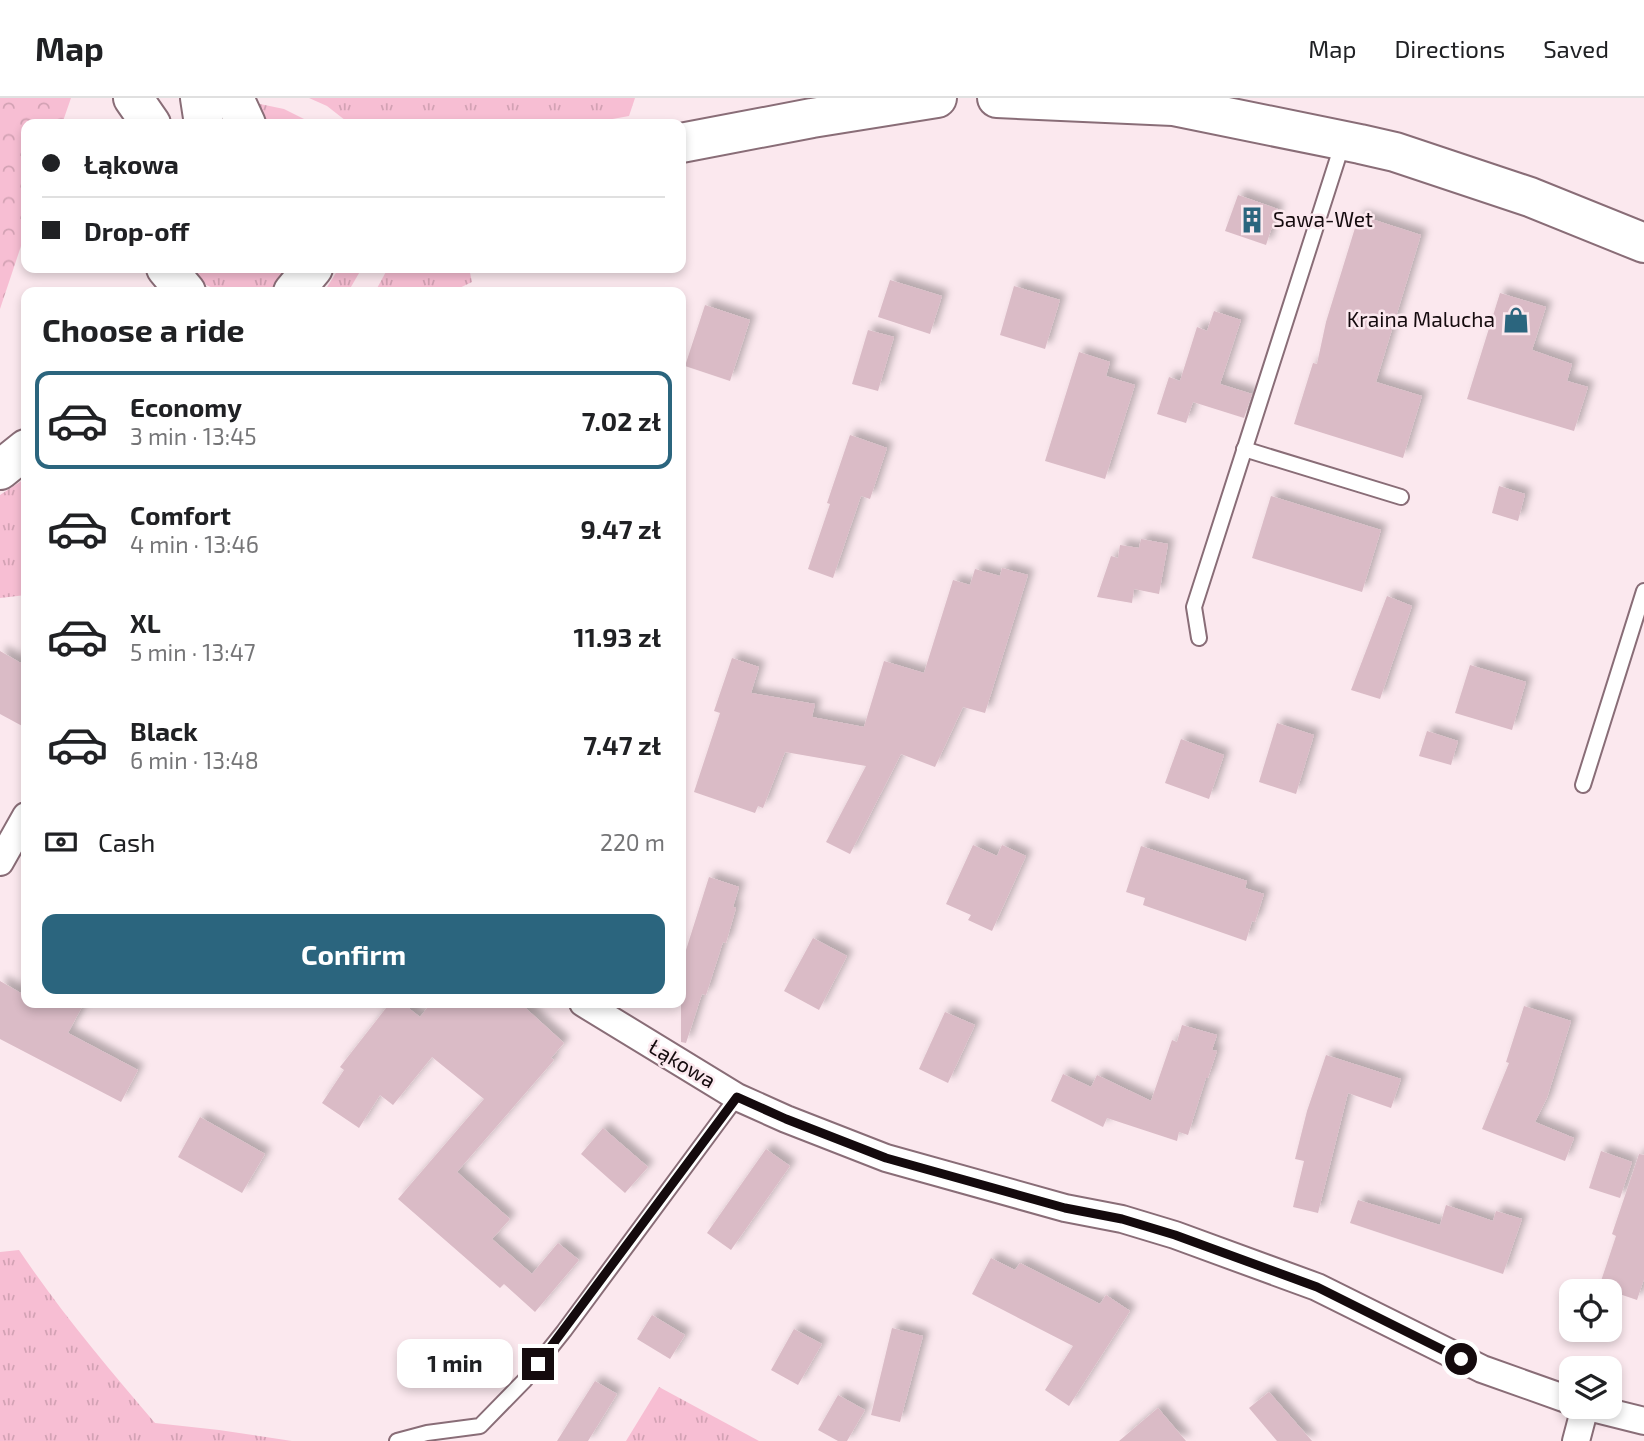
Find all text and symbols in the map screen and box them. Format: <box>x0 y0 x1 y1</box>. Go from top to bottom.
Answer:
text: Map <box>35 28 104 68</box>
text: Map <box>1308 34 1356 63</box>
text: Directions <box>1394 34 1505 63</box>
text: Saved <box>1543 34 1609 63</box>
text: Łąkowa <box>84 148 179 179</box>
building icon: Sawa-Wet <box>1237 205 1267 235</box>
place label: Sawa-Wet <box>1273 206 1373 231</box>
text: Drop-off <box>84 215 189 246</box>
shop icon: Kraina Malucha <box>1501 305 1531 335</box>
place label: Kraina Malucha <box>1347 306 1495 331</box>
text: Choose a ride <box>42 310 245 348</box>
icon: car <box>46 389 109 452</box>
text: Economy <box>130 391 242 422</box>
text: 7.02 zł <box>582 405 661 436</box>
text: 3 min · 13:45 <box>130 422 257 450</box>
icon: car <box>46 497 109 560</box>
text: Comfort <box>130 499 231 530</box>
text: 9.47 zł <box>581 513 661 544</box>
text: 4 min · 13:46 <box>130 530 259 558</box>
icon: car <box>46 605 109 668</box>
text: XL <box>130 607 161 638</box>
text: 11.93 zł <box>573 621 661 652</box>
text: 5 min · 13:47 <box>130 638 256 666</box>
icon: car <box>46 713 109 776</box>
text: Black <box>130 715 198 746</box>
text: 7.47 zł <box>583 729 661 760</box>
text: 6 min · 13:48 <box>130 746 259 774</box>
icon: cash <box>42 823 80 861</box>
text: Cash <box>98 826 155 857</box>
text: 220 m <box>600 828 665 856</box>
button: Confirm <box>42 914 665 994</box>
street label: Łąkowa <box>645 1033 721 1092</box>
map controls <box>1559 1279 1622 1419</box>
button: locate <box>1559 1279 1622 1342</box>
callout: 1 min <box>398 1340 514 1388</box>
route start <box>1445 1343 1477 1375</box>
route end <box>522 1348 554 1380</box>
text: 1 min <box>427 1349 483 1377</box>
button: layers <box>1559 1356 1622 1419</box>

